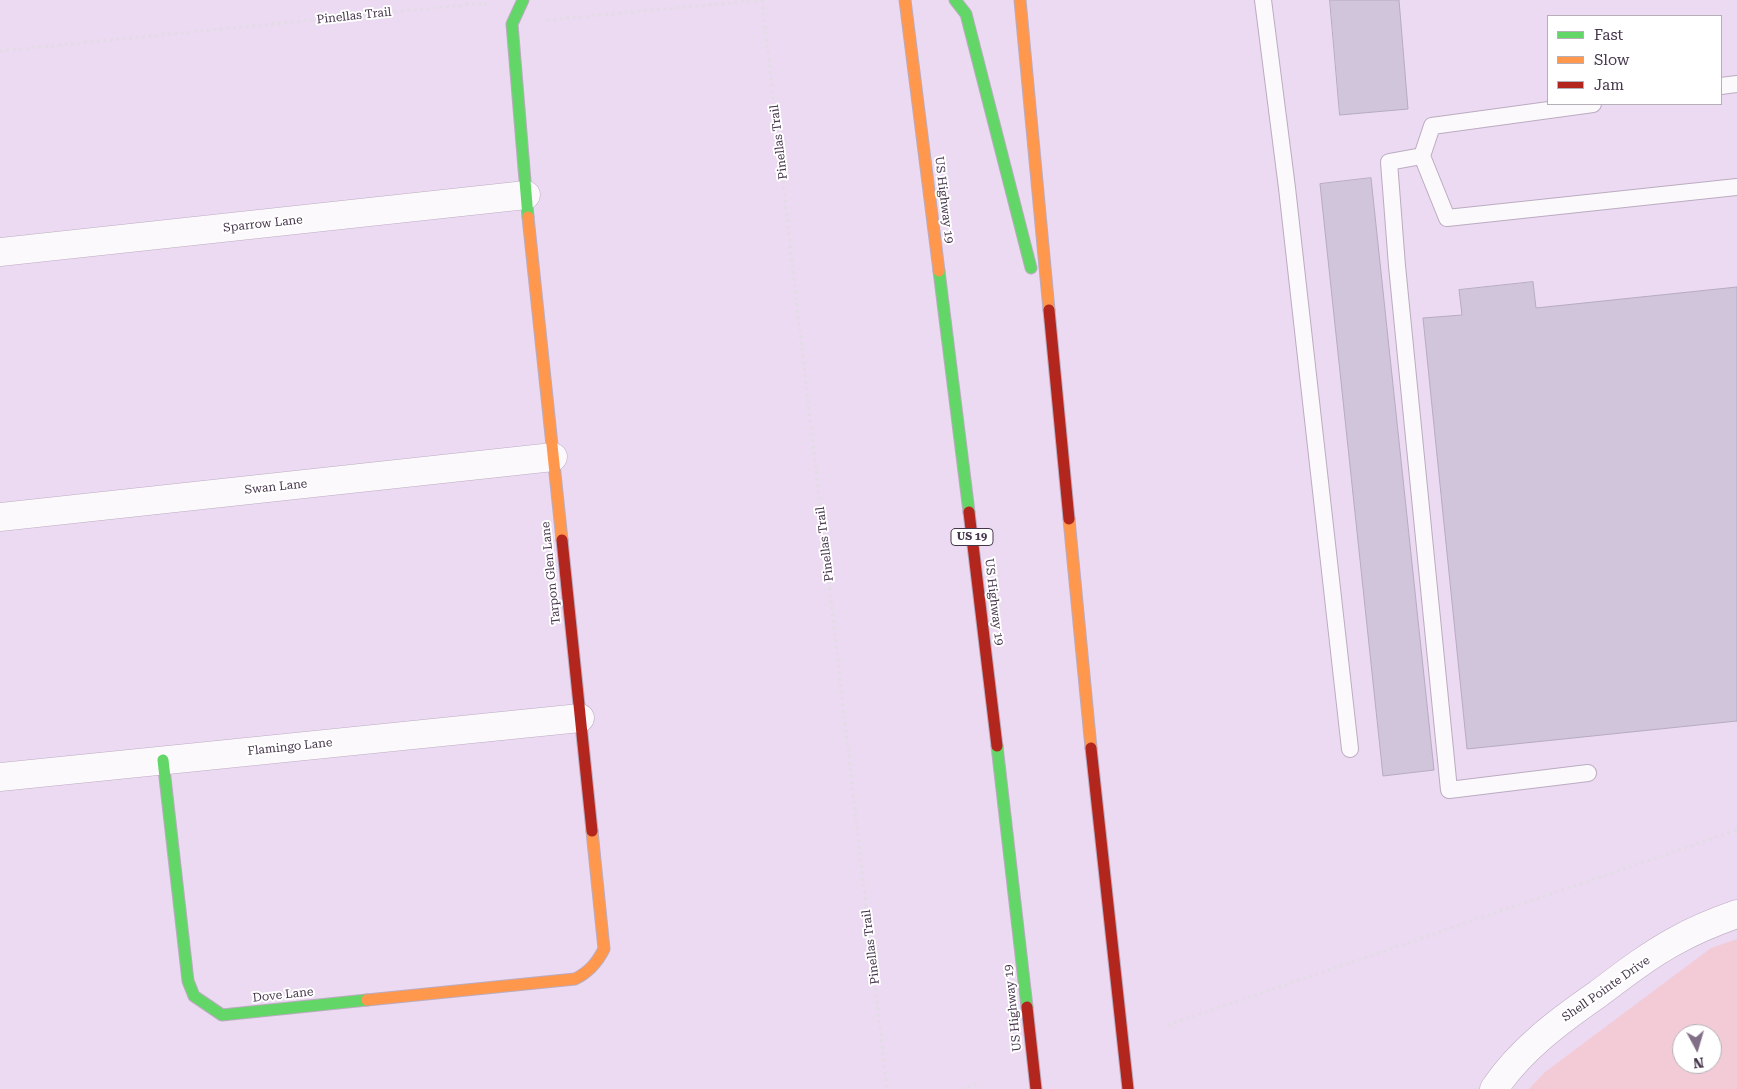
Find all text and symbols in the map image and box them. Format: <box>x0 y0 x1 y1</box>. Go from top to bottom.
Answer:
street label: Pinellas Trail <box>316 5 392 27</box>
legend <box>1547 15 1722 105</box>
text: Fast <box>1594 26 1623 44</box>
text: Slow <box>1594 51 1629 69</box>
text: Jam <box>1594 76 1624 94</box>
street label: Pinellas Trail <box>767 104 791 180</box>
street label: US Highway 19 <box>932 156 956 244</box>
street label: Sparrow Lane <box>223 213 303 235</box>
street label: Swan Lane <box>244 477 308 497</box>
street label: Pinellas Trail <box>813 506 837 582</box>
street label: Tarpon Glen Lane <box>538 521 564 625</box>
road number: US 19 <box>951 528 993 546</box>
street label: US Highway 19 <box>982 558 1006 646</box>
street label: Flamingo Lane <box>247 735 333 759</box>
street label: Pinellas Trail <box>859 909 883 985</box>
street label: Shell Pointe Drive <box>1559 953 1653 1025</box>
street label: US Highway 19 <box>1001 964 1025 1052</box>
street label: Dove Lane <box>252 985 314 1005</box>
north arrow <box>1672 1024 1722 1074</box>
text: N <box>1692 1054 1705 1071</box>

